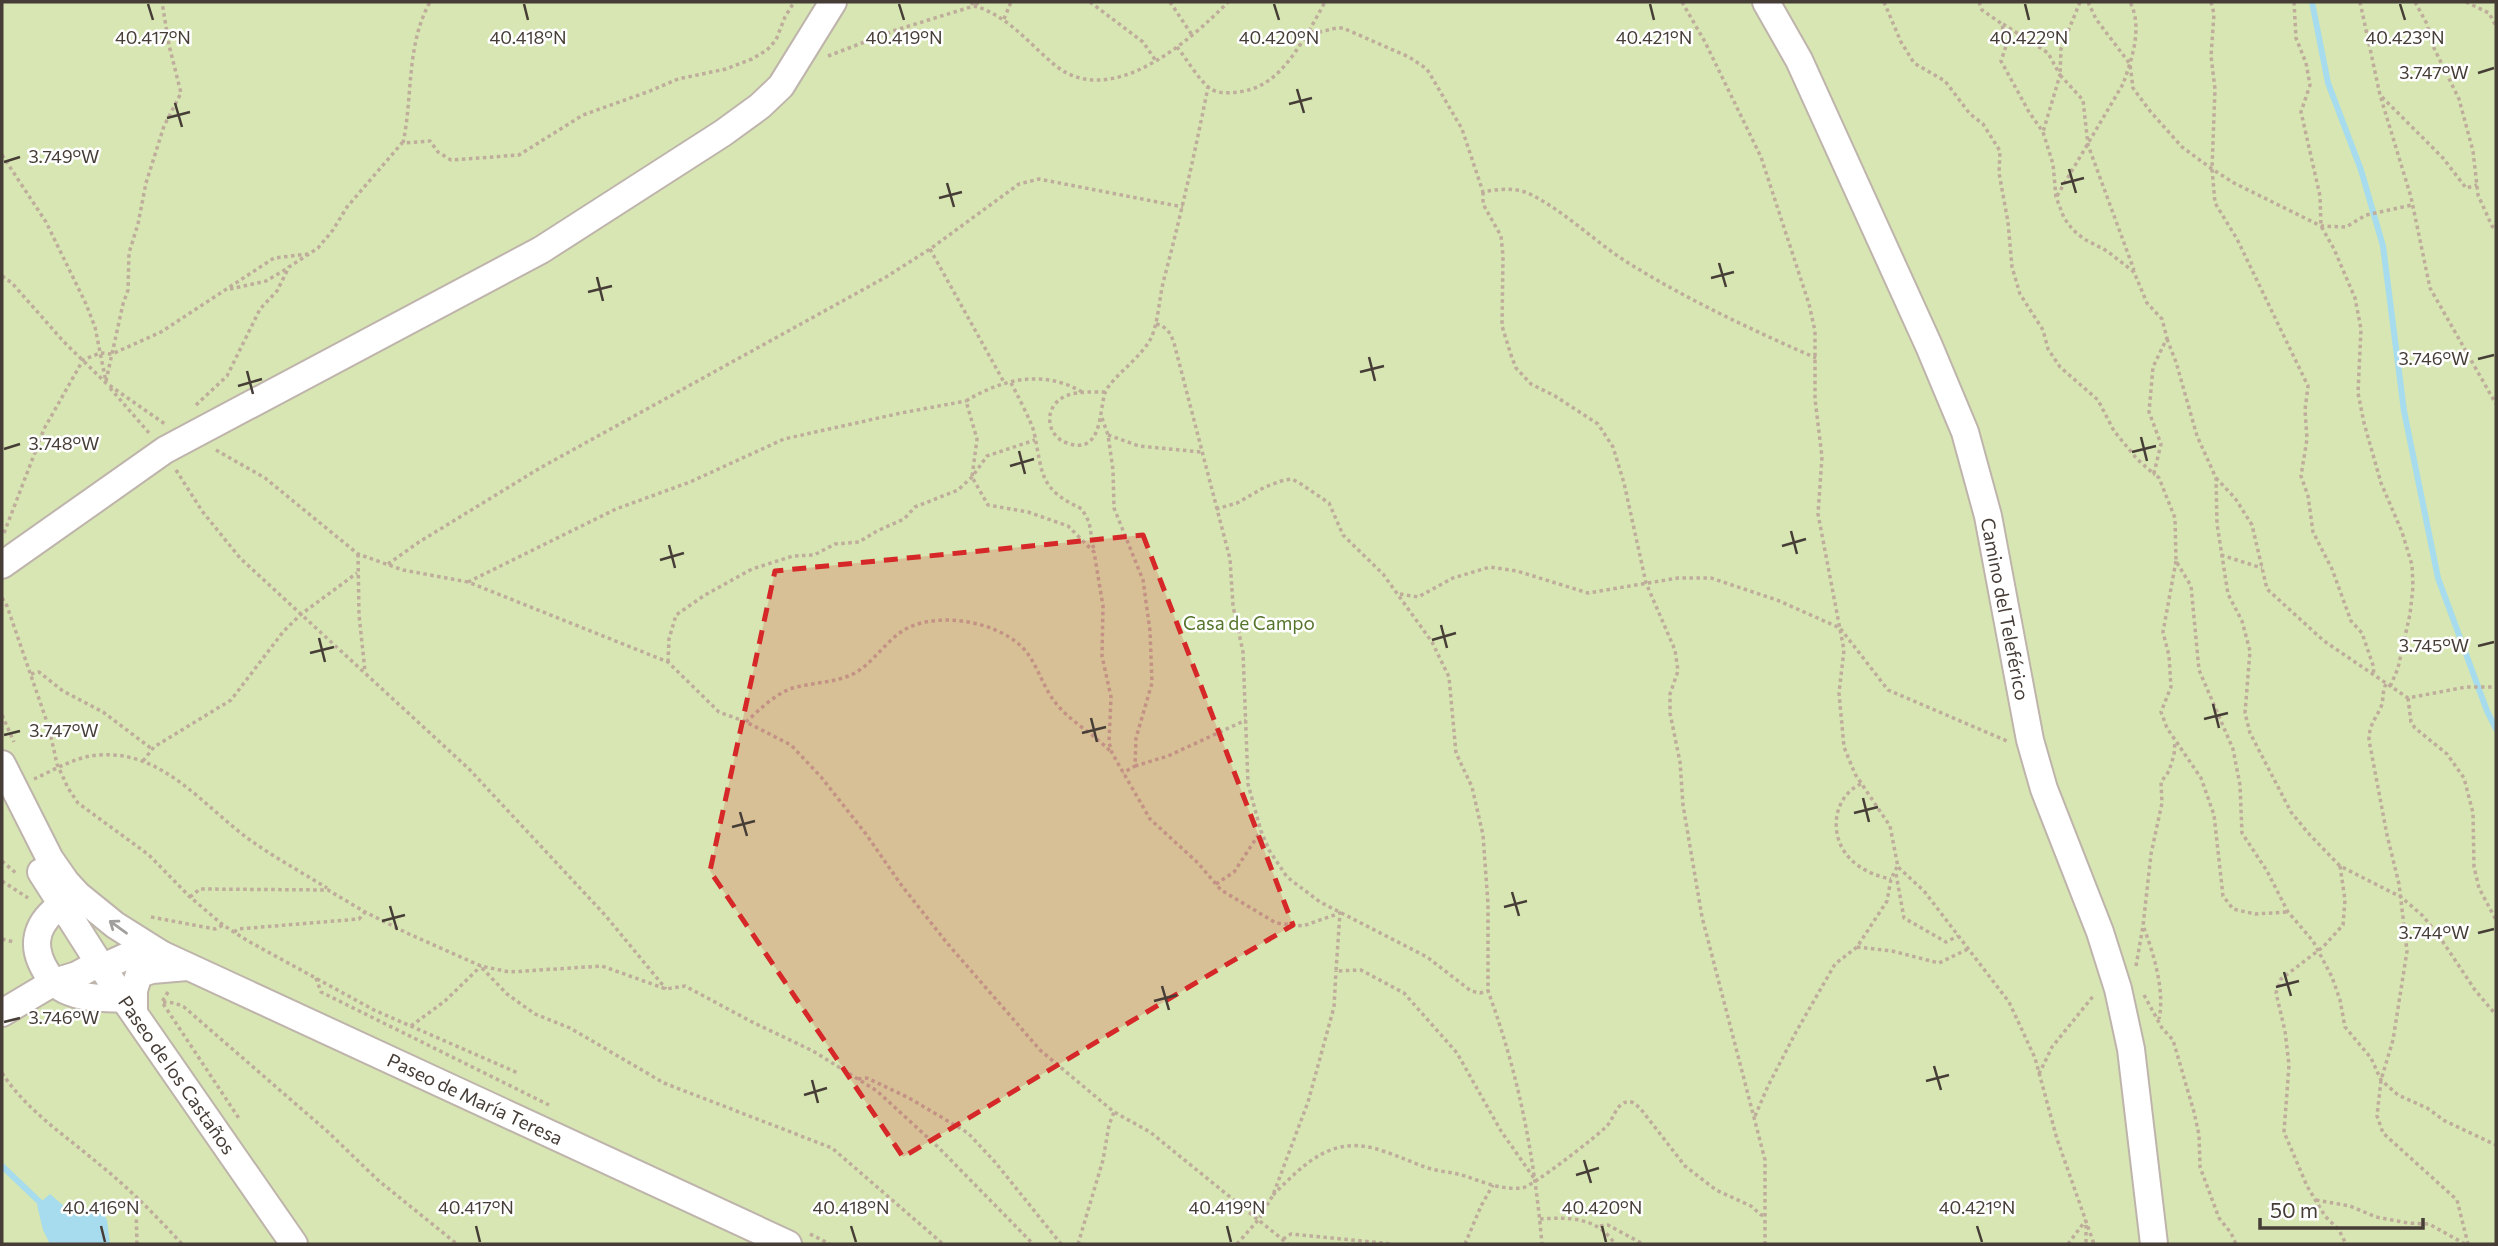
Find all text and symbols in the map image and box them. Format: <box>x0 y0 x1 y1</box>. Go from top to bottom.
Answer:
text: 40.417°N <box>115 26 191 48</box>
text: 40.418°N <box>489 26 567 48</box>
text: 40.419°N <box>865 26 943 48</box>
text: 40.420°N <box>1239 26 1319 48</box>
text: 40.421°N <box>1616 26 1692 48</box>
text: 40.422°N <box>1990 26 2068 48</box>
text: 40.423°N <box>2365 26 2445 48</box>
text: 3.747°W <box>2399 61 2469 83</box>
text: 3.749°W <box>29 145 99 167</box>
text: 3.746°W <box>2399 347 2469 369</box>
text: 3.748°W <box>29 432 99 454</box>
street label: Camino del Teleférico <box>1977 516 2034 702</box>
park label: Casa de Campo <box>1183 611 1315 634</box>
text: 3.745°W <box>2399 634 2469 656</box>
text: 3.747°W <box>29 719 99 741</box>
one-way arrow <box>109 920 128 934</box>
text: 3.744°W <box>2399 921 2469 943</box>
street label: Paseo de los Castaños <box>114 991 241 1158</box>
text: 3.746°W <box>29 1006 99 1028</box>
street label: Paseo de María Teresa <box>384 1048 567 1149</box>
scale bar <box>2260 1186 2423 1230</box>
text: 40.416°N <box>62 1196 140 1218</box>
text: 40.417°N <box>438 1196 514 1218</box>
text: 40.418°N <box>812 1196 890 1218</box>
text: 40.419°N <box>1188 1196 1266 1218</box>
text: 40.420°N <box>1562 1196 1642 1218</box>
text: 40.421°N <box>1939 1196 2015 1218</box>
text: 50 m <box>2270 1197 2318 1222</box>

